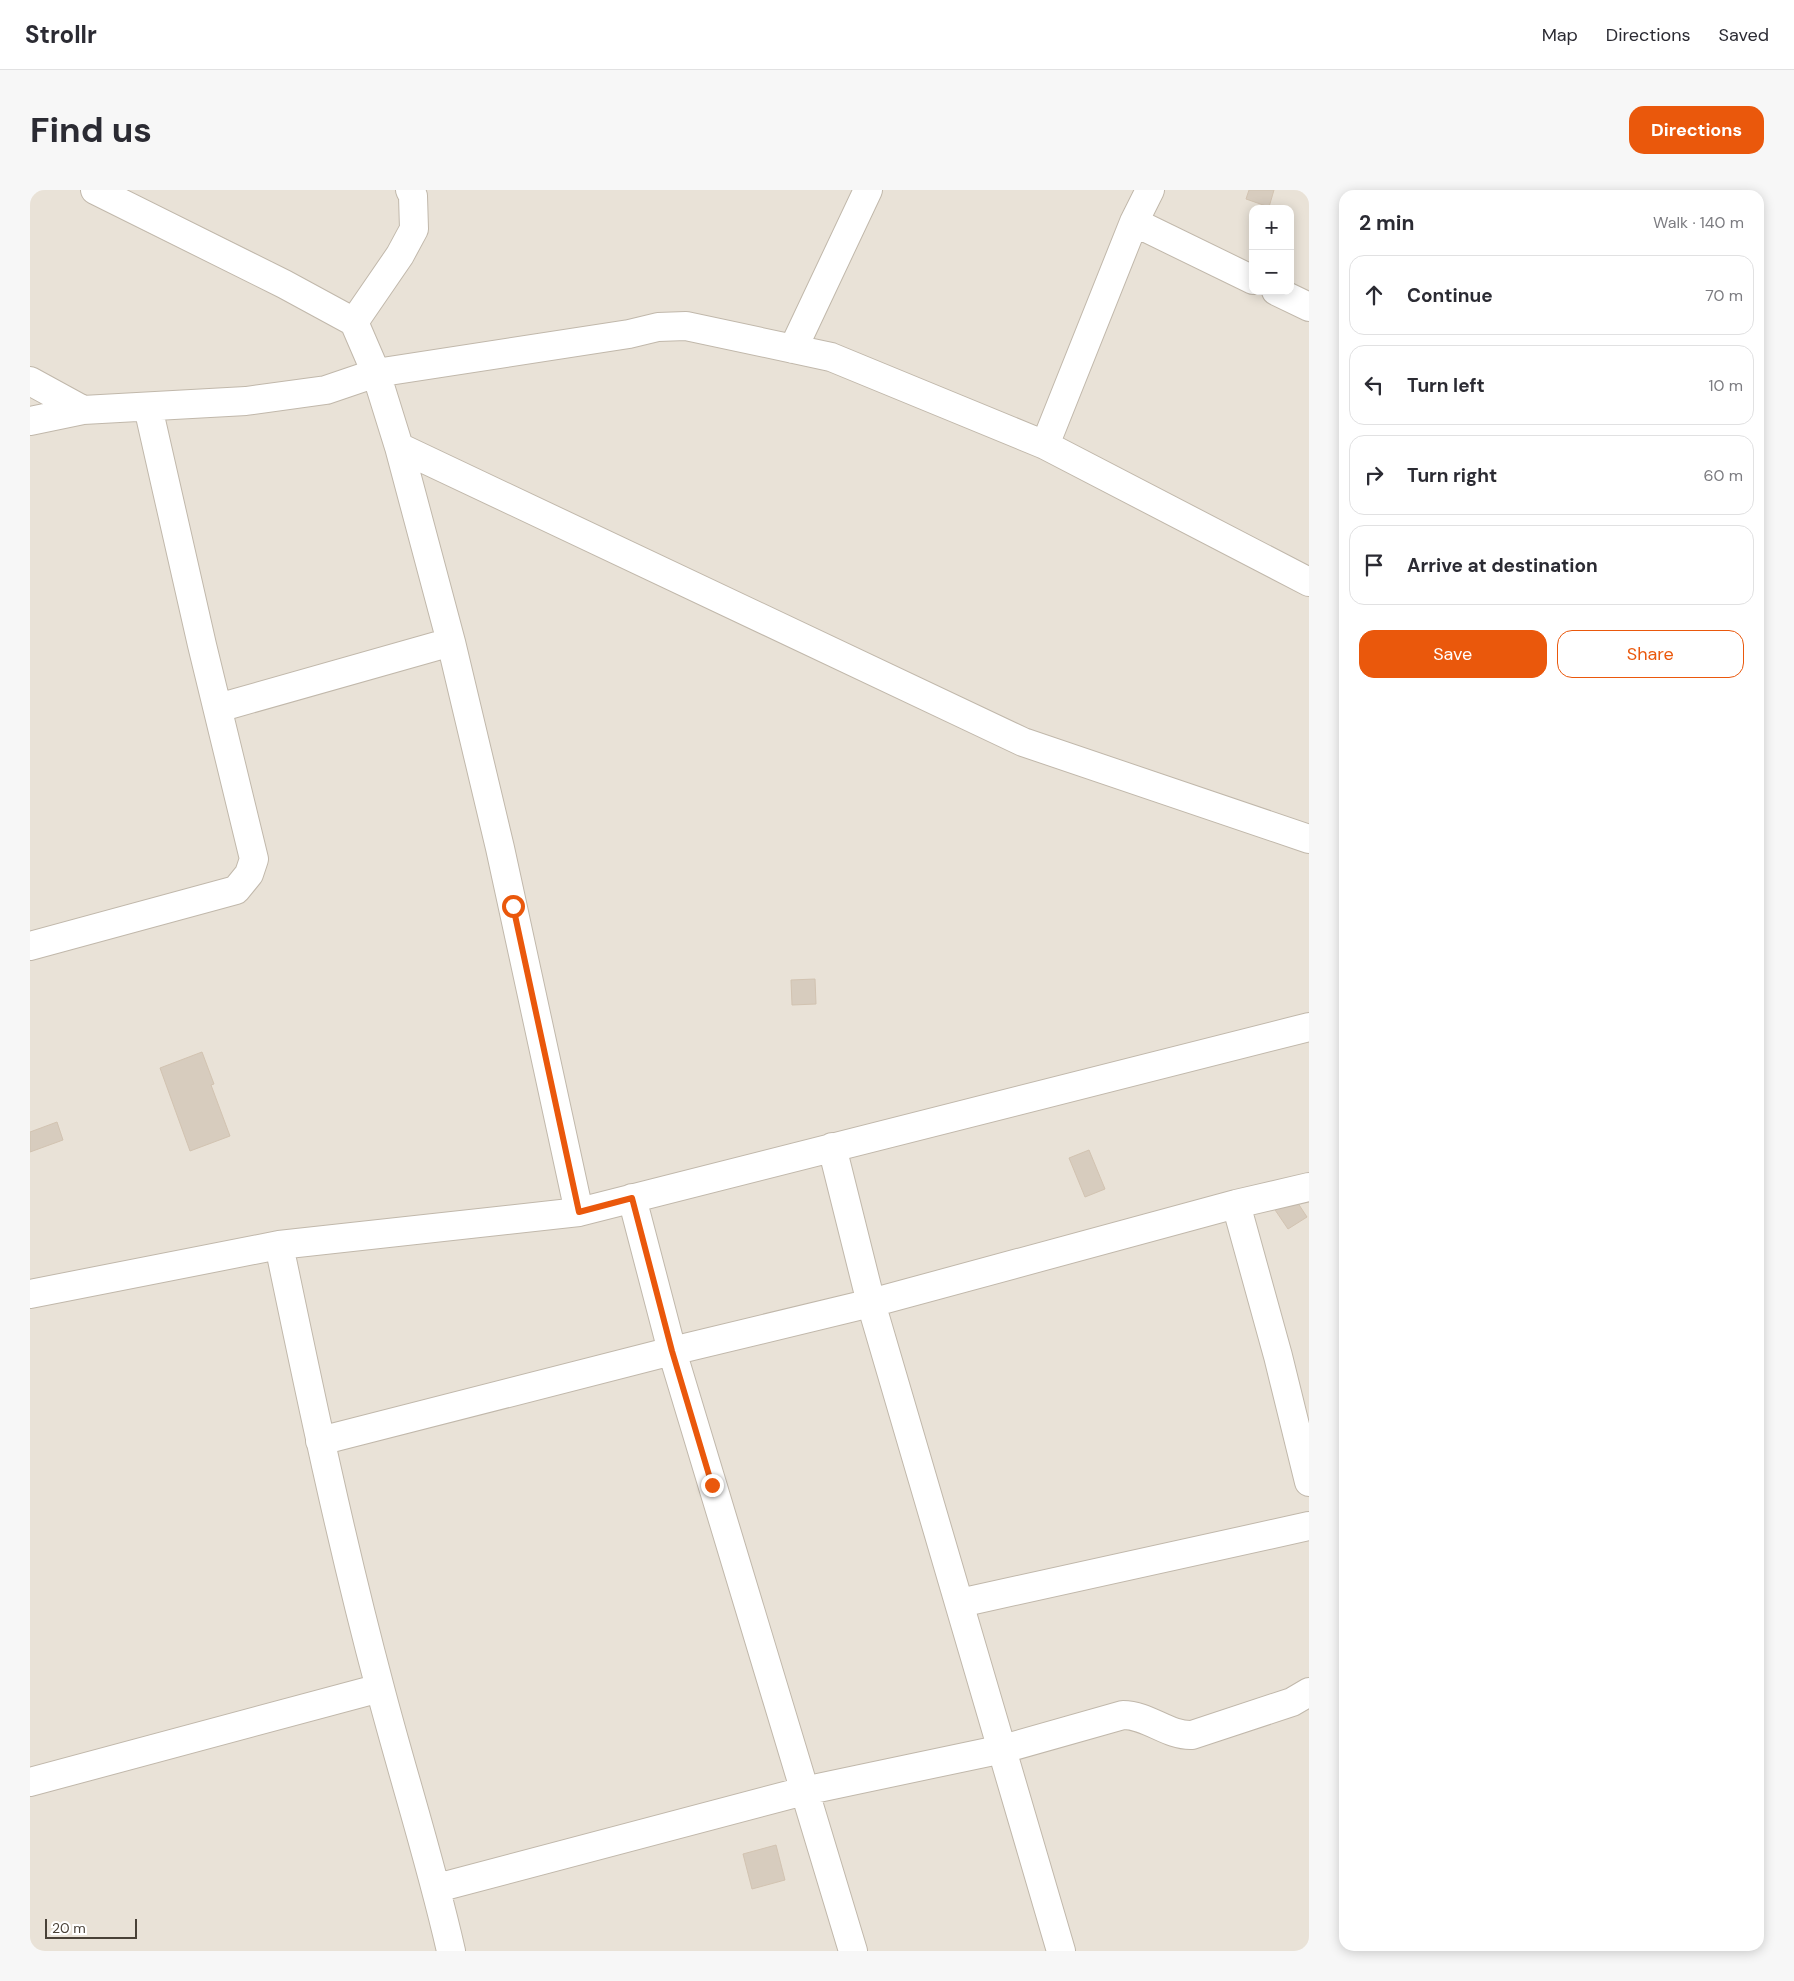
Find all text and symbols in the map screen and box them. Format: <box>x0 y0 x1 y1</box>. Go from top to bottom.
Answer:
text: Strollr <box>25 19 97 50</box>
text: Map <box>1542 23 1578 47</box>
text: Directions <box>1606 23 1691 47</box>
text: Saved <box>1719 23 1769 47</box>
button: Directions <box>1629 106 1764 154</box>
text: Find us <box>30 107 152 153</box>
map controls <box>1249 205 1294 295</box>
button: + <box>1249 205 1294 250</box>
text: 2 min <box>1359 209 1415 237</box>
text: Walk · 140 m <box>1653 212 1744 233</box>
button: − <box>1249 250 1294 295</box>
icon: ahead <box>1360 281 1388 309</box>
text: Continue <box>1407 283 1493 308</box>
text: 70 m <box>1705 285 1743 306</box>
icon: left <box>1360 371 1388 399</box>
text: Turn left <box>1407 373 1485 398</box>
text: 10 m <box>1709 375 1743 396</box>
icon: right <box>1360 461 1388 489</box>
text: Turn right <box>1407 463 1497 488</box>
text: 60 m <box>1703 465 1743 486</box>
icon: arrive <box>1360 551 1388 579</box>
text: Arrive at destination <box>1407 553 1598 578</box>
button: Save <box>1359 630 1547 678</box>
button: Share <box>1557 630 1744 678</box>
route start <box>502 895 525 918</box>
route end <box>701 1474 724 1497</box>
scale bar <box>45 1916 138 1939</box>
text: 20 m <box>52 1919 86 1937</box>

